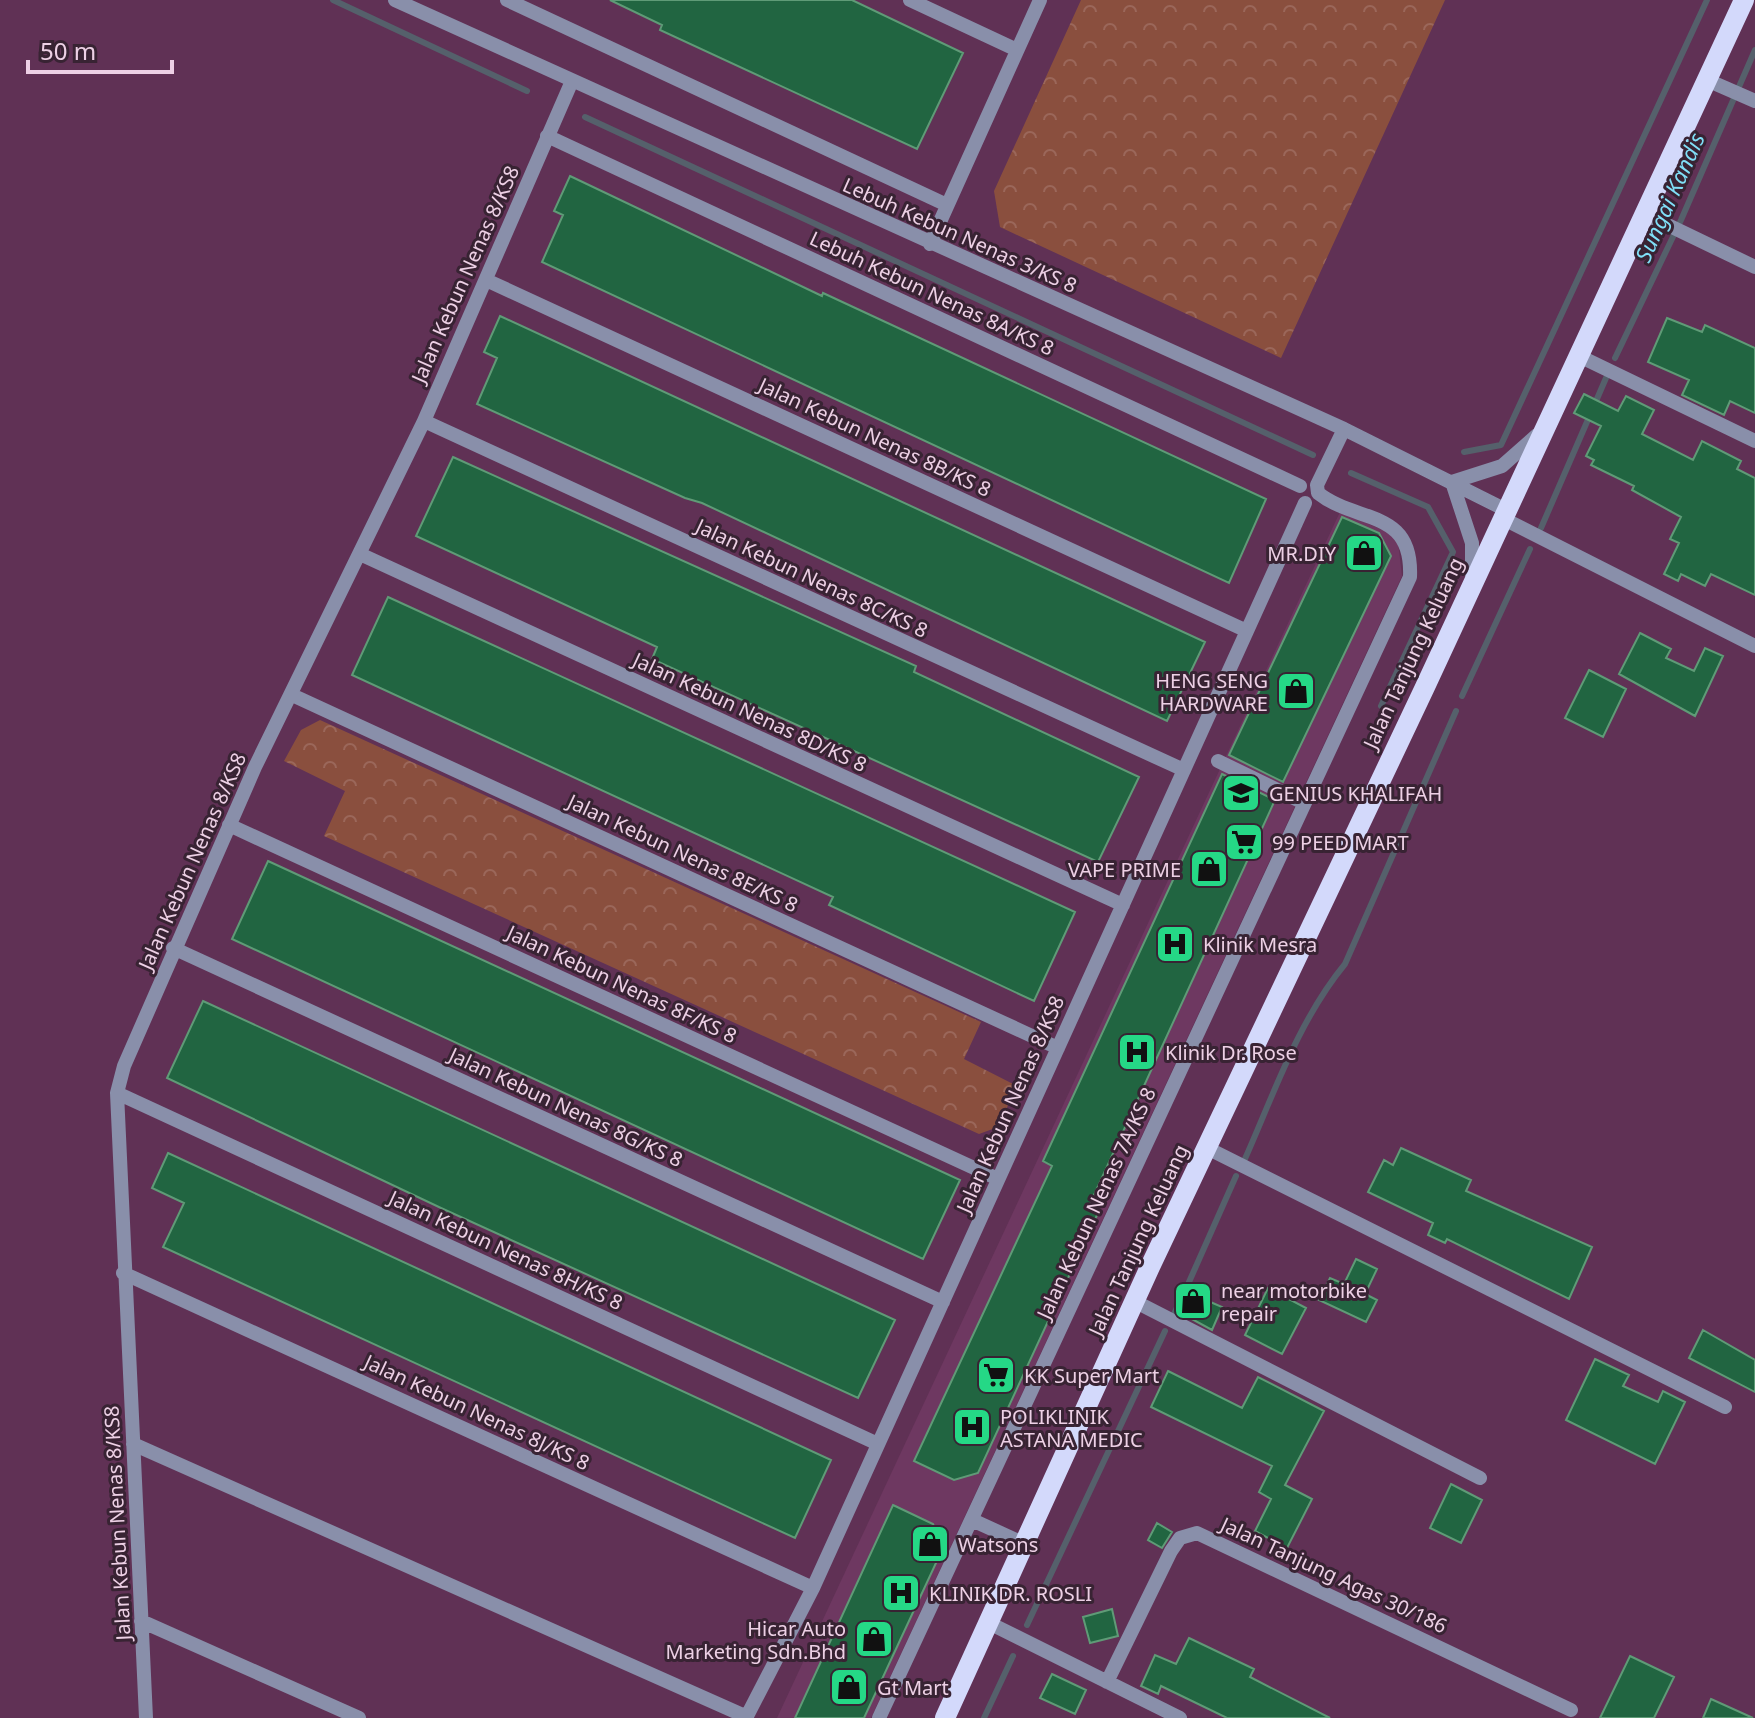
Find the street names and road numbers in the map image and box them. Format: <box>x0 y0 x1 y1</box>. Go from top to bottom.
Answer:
street label: Jalan Kebun Nenas 8/KS8 <box>404 161 525 389</box>
street label: Lebuh Kebun Nenas 3/KS 8 <box>839 171 1081 299</box>
street label: Lebuh Kebun Nenas 8A/KS 8 <box>806 224 1058 362</box>
street label: Jalan Kebun Nenas 8B/KS 8 <box>753 370 995 503</box>
street label: Jalan Kebun Nenas 8C/KS 8 <box>690 511 932 644</box>
street label: Jalan Tanjung Keluang <box>1356 553 1469 755</box>
street label: Jalan Kebun Nenas 8D/KS 8 <box>627 645 871 778</box>
street label: Jalan Kebun Nenas 8/KS8 <box>131 748 252 976</box>
street label: Jalan Kebun Nenas 8E/KS 8 <box>562 787 803 918</box>
street label: Jalan Kebun Nenas 8F/KS 8 <box>501 918 741 1049</box>
street label: Jalan Kebun Nenas 8/KS8 <box>949 991 1070 1219</box>
street label: Jalan Kebun Nenas 8G/KS 8 <box>443 1040 687 1173</box>
street label: Jalan Kebun Nenas 7A/KS 8 <box>1029 1083 1162 1325</box>
street label: Jalan Tanjung Keluang <box>1081 1140 1194 1342</box>
street label: Jalan Kebun Nenas 8H/KS 8 <box>383 1183 627 1316</box>
street label: Jalan Kebun Nenas 8J/KS 8 <box>358 1347 594 1476</box>
street label: Jalan Kebun Nenas 8/KS8 <box>97 1405 137 1643</box>
street label: Jalan Tanjung Agas 30/186 <box>1215 1510 1452 1639</box>

